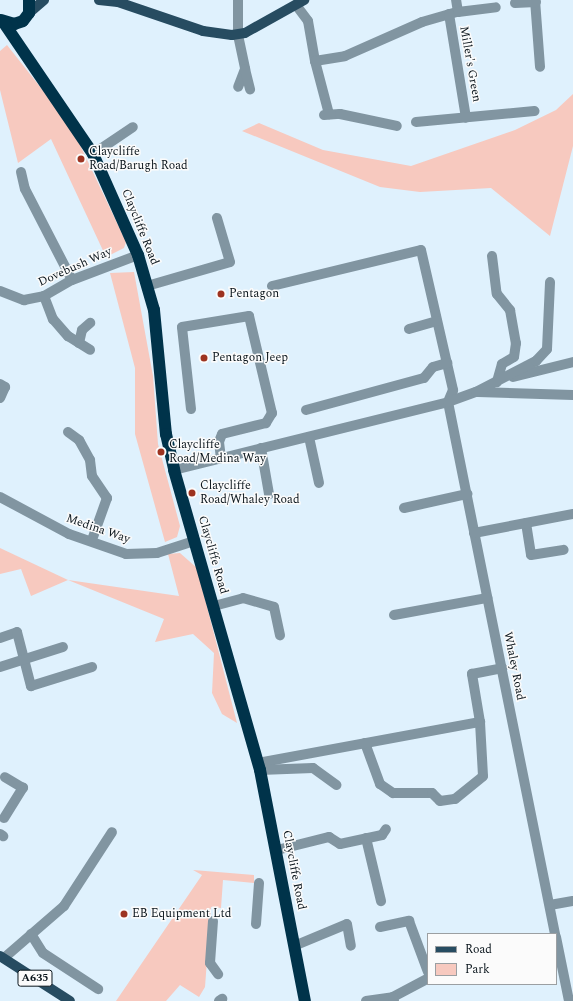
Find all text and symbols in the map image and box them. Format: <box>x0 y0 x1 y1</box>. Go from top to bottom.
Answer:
street label: Miller's Green <box>456 25 484 103</box>
place label: Claycliffe Road/Barugh Road <box>89 145 188 173</box>
marker: Claycliffe Road/Barugh Road <box>76 154 86 164</box>
street label: Claycliffe Road <box>118 187 162 267</box>
street label: Dovebush Way <box>36 244 114 290</box>
place label: Pentagon <box>229 287 279 301</box>
marker: Pentagon <box>216 289 226 299</box>
place label: Pentagon Jeep <box>212 351 288 365</box>
marker: Pentagon Jeep <box>199 353 209 363</box>
place label: Claycliffe Road/Medina Way <box>169 438 266 466</box>
marker: Claycliffe Road/Medina Way <box>156 447 166 457</box>
place label: Claycliffe Road/Whaley Road <box>200 479 300 507</box>
marker: Claycliffe Road/Whaley Road <box>187 488 197 498</box>
street label: Medina Way <box>64 511 132 547</box>
street label: Claycliffe Road <box>195 514 231 596</box>
street label: Whaley Road <box>500 630 528 702</box>
street label: Claycliffe Road <box>279 829 309 911</box>
place label: EB Equipment Ltd <box>132 907 231 921</box>
marker: EB Equipment Ltd <box>119 909 129 919</box>
legend <box>427 933 557 985</box>
text: Road <box>465 940 492 959</box>
text: Park <box>465 960 490 979</box>
road number: A635 <box>17 969 53 987</box>

